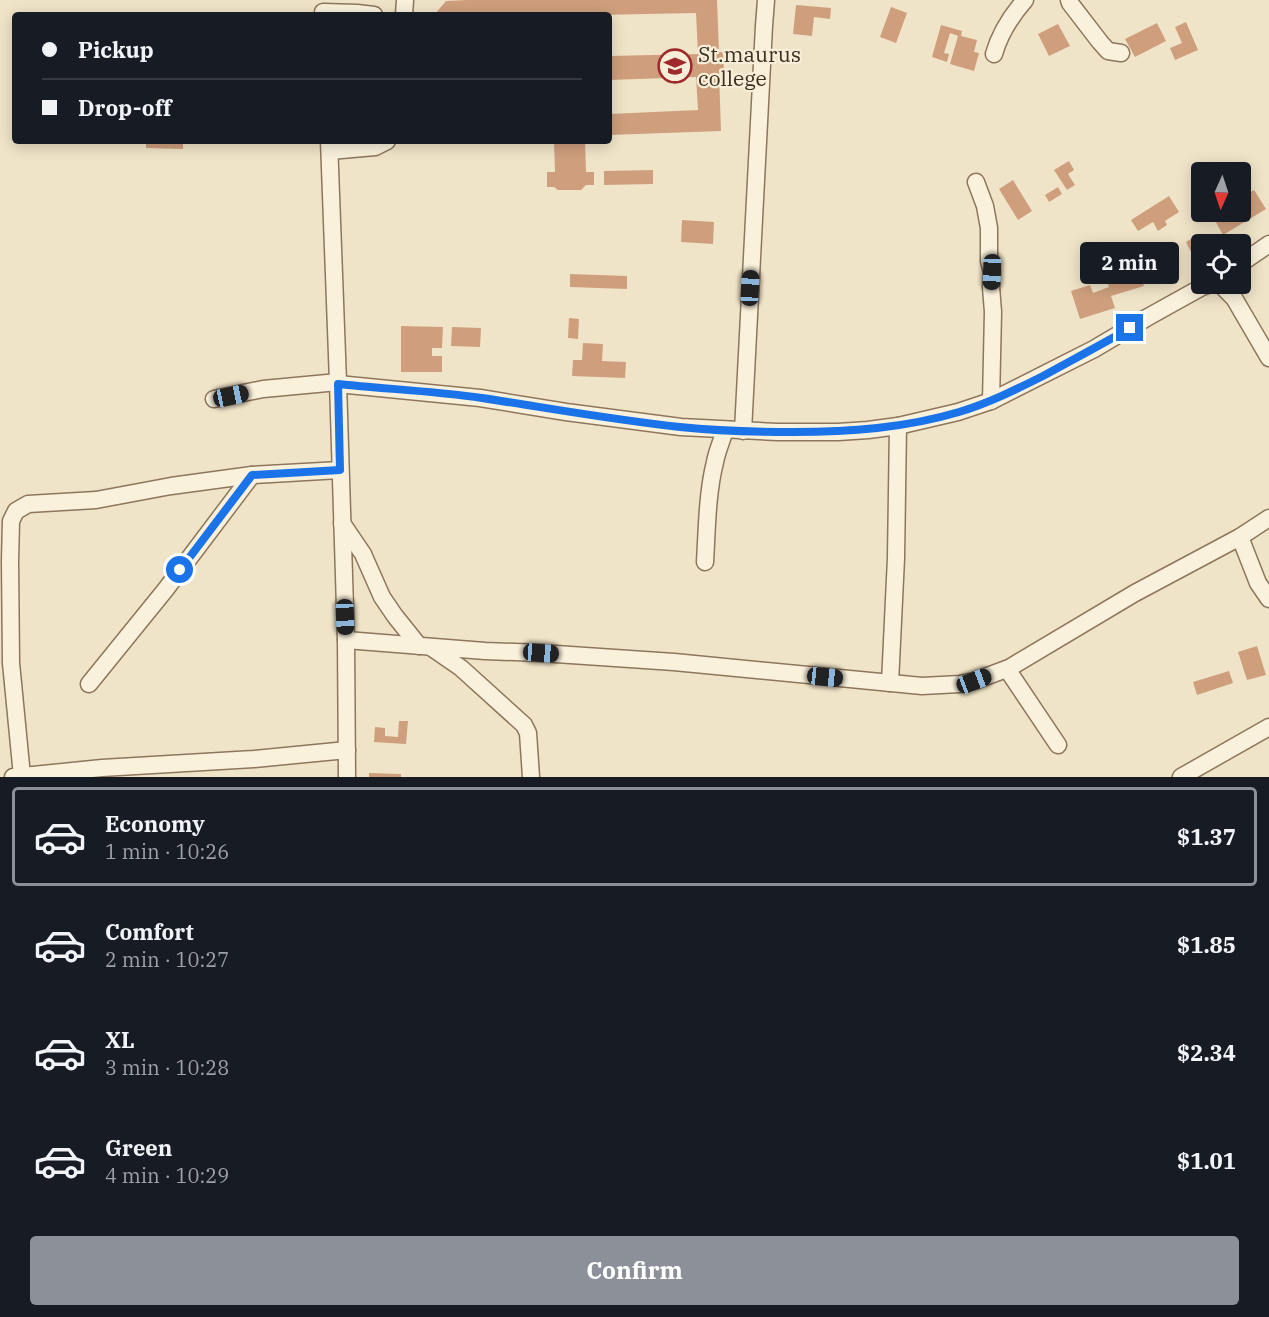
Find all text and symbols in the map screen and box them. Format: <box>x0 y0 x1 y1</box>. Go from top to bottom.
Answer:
text: Pickup <box>78 35 154 64</box>
place label: St.maurus college <box>698 40 801 92</box>
school or university icon: St.maurus college <box>657 48 693 84</box>
text: Drop-off <box>78 93 172 122</box>
north arrow <box>1191 162 1251 222</box>
map controls <box>1191 162 1251 294</box>
button: locate <box>1191 234 1251 294</box>
callout: 2 min <box>1080 241 1180 283</box>
text: 2 min <box>1102 249 1158 276</box>
car <box>982 254 1002 290</box>
car <box>740 270 760 306</box>
route end <box>1116 314 1143 341</box>
car <box>212 383 250 409</box>
route start <box>166 556 193 583</box>
car <box>335 599 355 635</box>
car <box>522 643 560 663</box>
car <box>806 666 844 688</box>
car <box>954 666 994 696</box>
text: Economy <box>105 809 205 838</box>
icon: car <box>33 810 87 864</box>
text: $1.37 <box>1177 822 1236 851</box>
text: 1 min · 10:26 <box>105 838 229 865</box>
text: Comfort <box>105 917 194 946</box>
icon: car <box>33 918 87 972</box>
text: $1.85 <box>1177 930 1236 959</box>
text: 2 min · 10:27 <box>105 946 229 973</box>
text: XL <box>105 1025 135 1054</box>
icon: car <box>33 1026 87 1080</box>
text: $2.34 <box>1177 1038 1236 1067</box>
text: 3 min · 10:28 <box>105 1054 229 1081</box>
text: Green <box>105 1133 172 1162</box>
icon: car <box>33 1134 87 1188</box>
text: $1.01 <box>1177 1146 1236 1175</box>
text: 4 min · 10:29 <box>105 1162 229 1189</box>
button: Confirm <box>30 1236 1239 1305</box>

